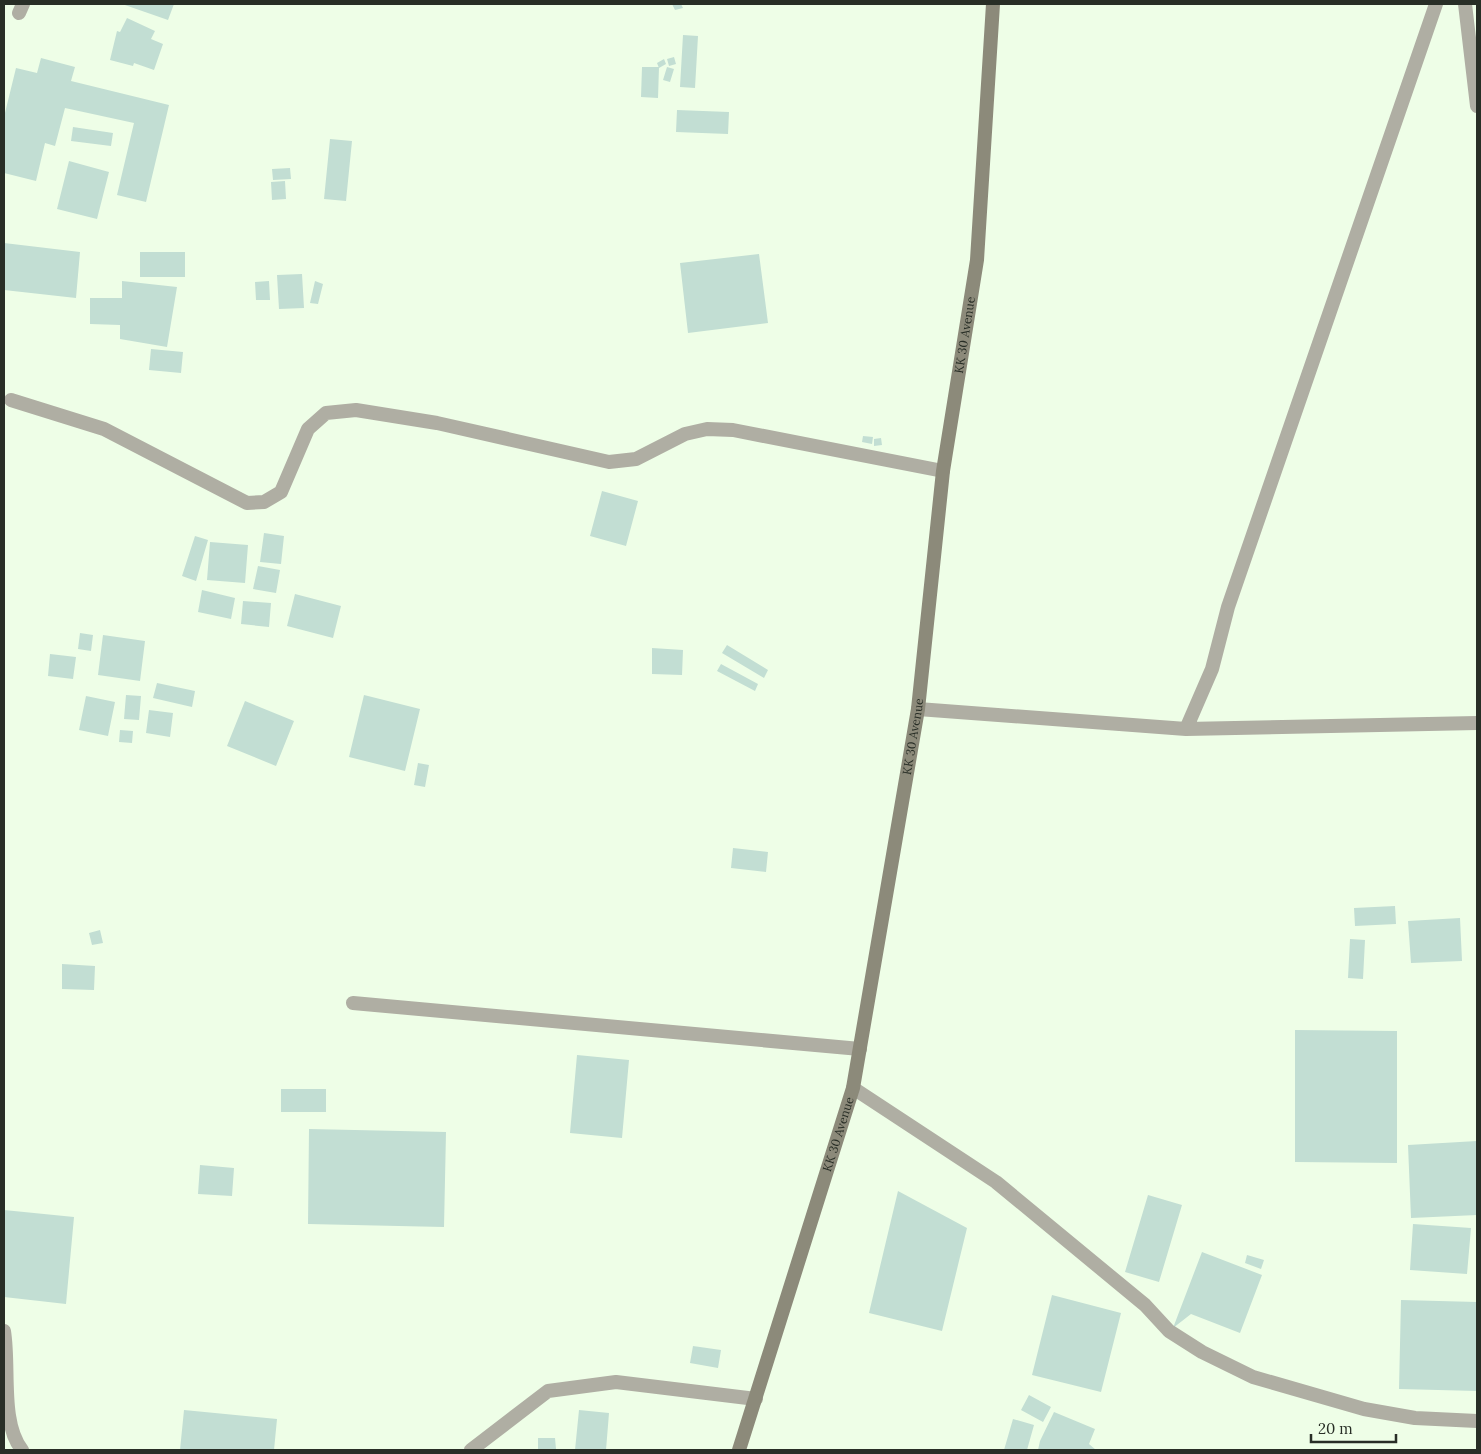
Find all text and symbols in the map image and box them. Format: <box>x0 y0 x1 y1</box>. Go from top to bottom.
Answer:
street label: KK 30 Avenue <box>951 295 978 375</box>
street label: KK 30 Avenue <box>899 697 926 776</box>
street label: KK 30 Avenue <box>819 1094 857 1173</box>
scale bar <box>1311 1412 1396 1444</box>
text: 20 m <box>1318 1419 1353 1438</box>

